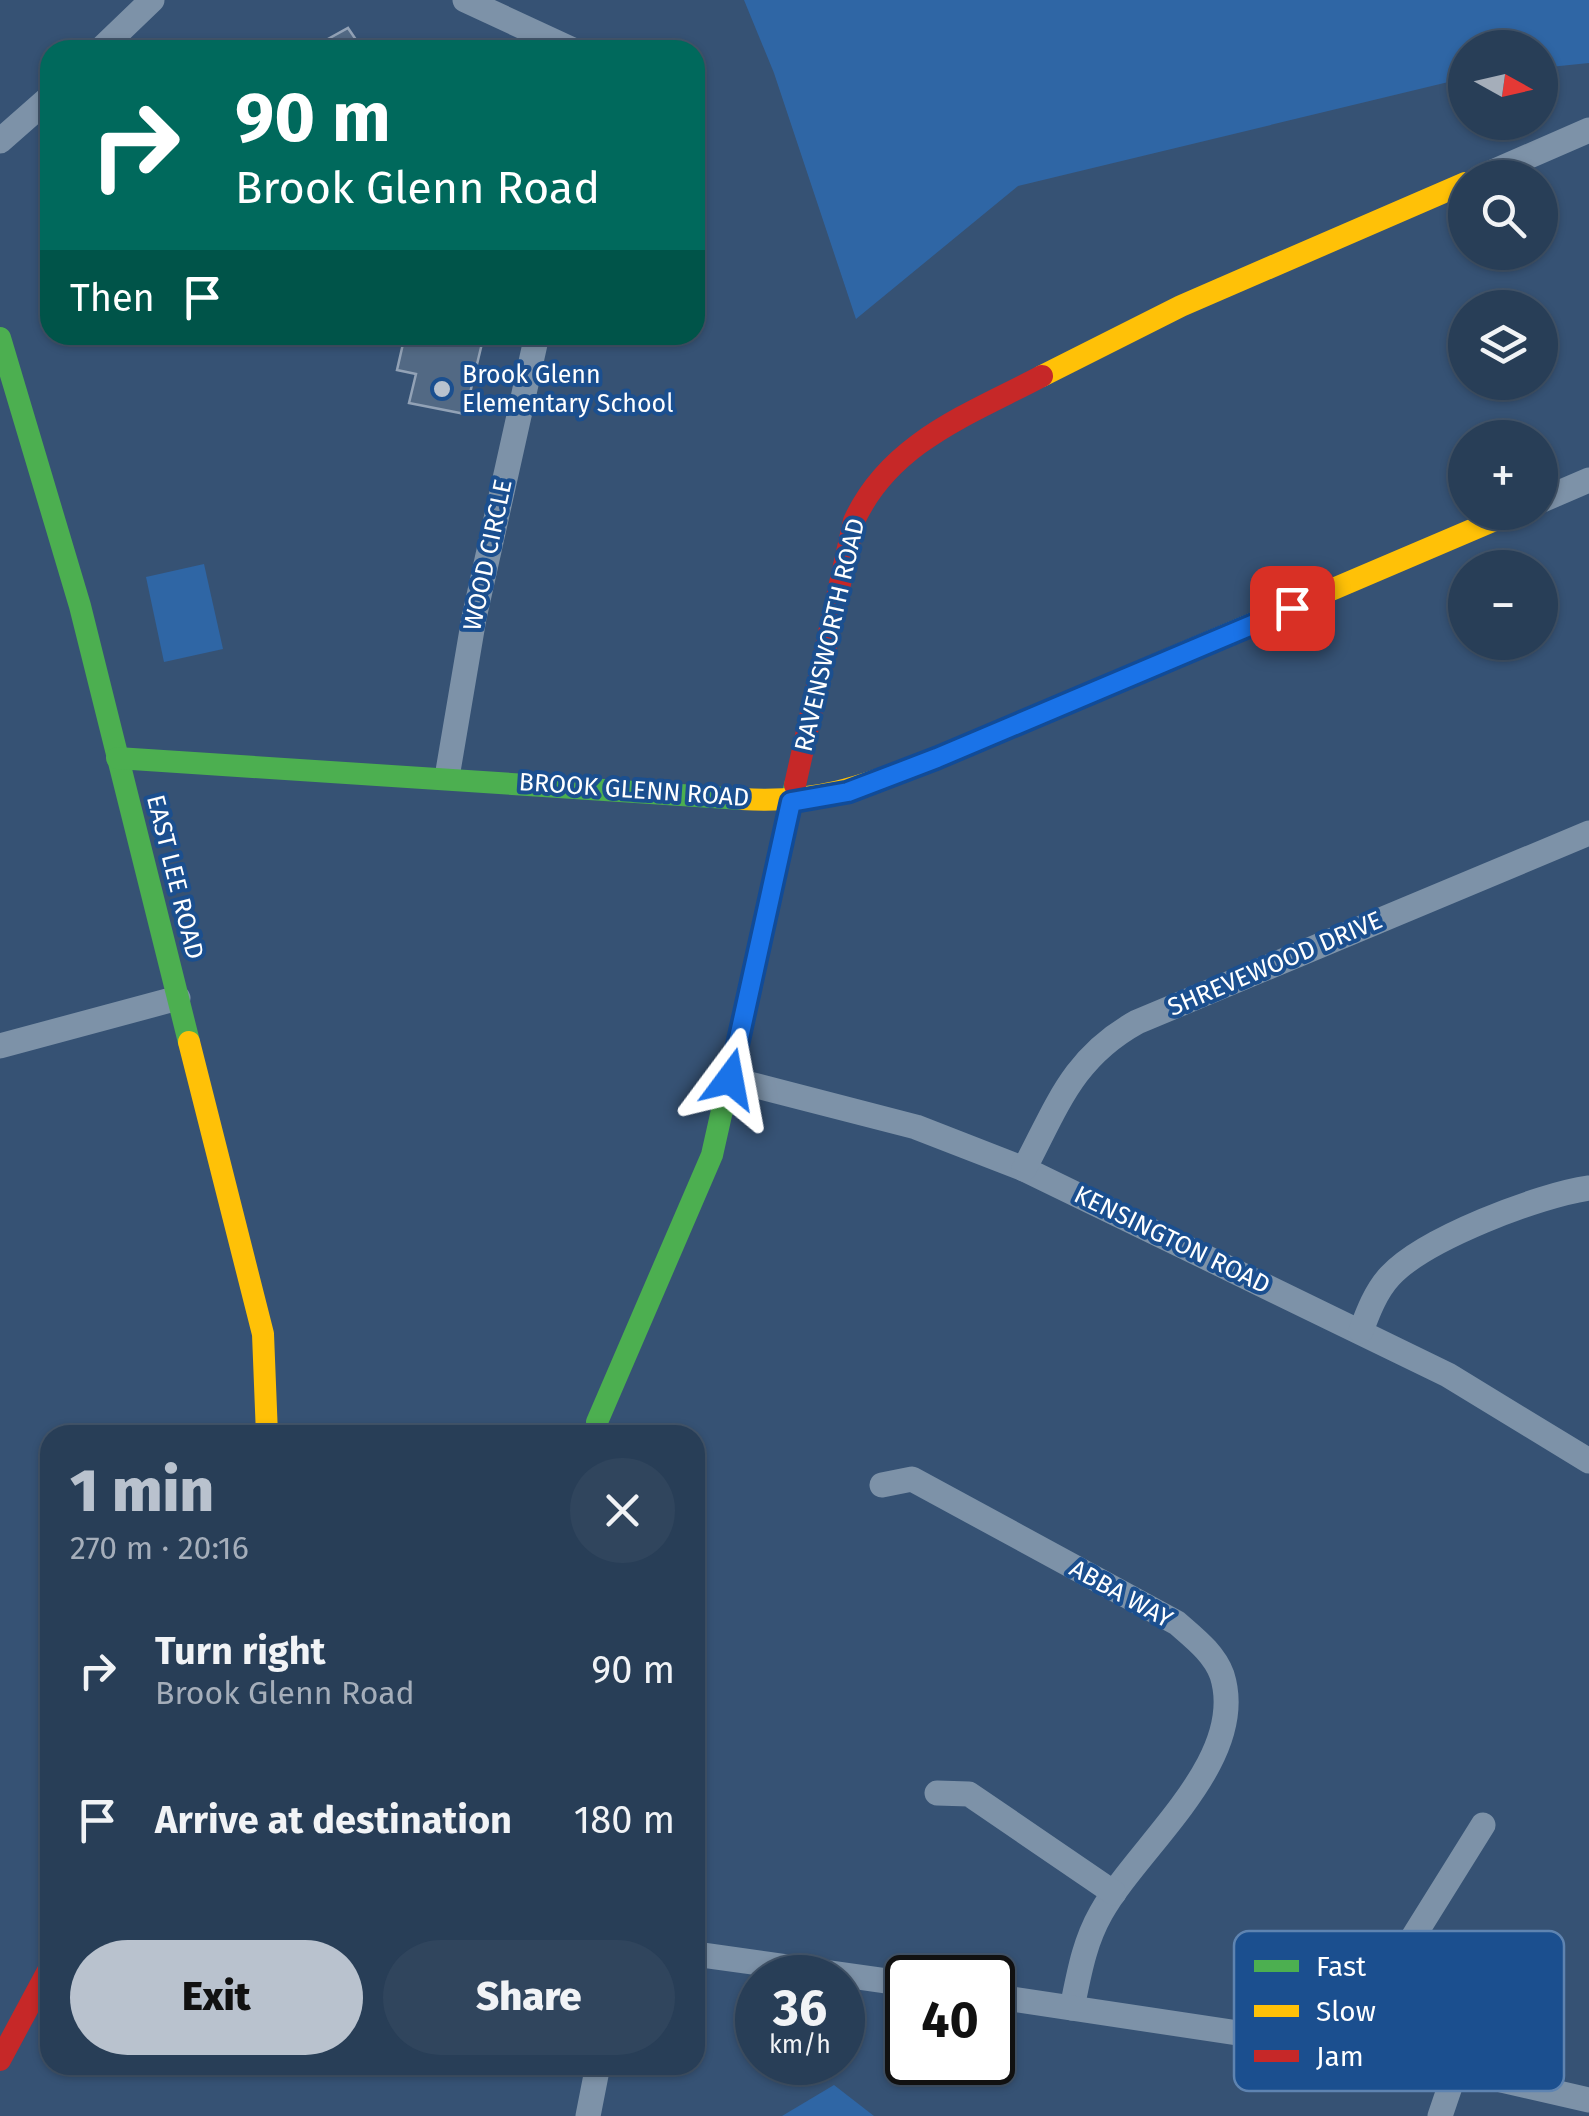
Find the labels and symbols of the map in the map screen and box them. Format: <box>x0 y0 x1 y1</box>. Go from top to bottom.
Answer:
north arrow <box>1448 30 1558 140</box>
place label: Brook Glenn Elementary School <box>462 360 674 419</box>
marker: Brook Glenn Elementary School <box>431 378 453 400</box>
street label: WOOD CIRCLE <box>457 477 519 633</box>
street label: RAVENSWORTH ROAD <box>789 516 871 754</box>
pin <box>1250 566 1335 651</box>
street label: BROOK GLENN ROAD <box>518 767 750 813</box>
street label: EAST LEE ROAD <box>140 792 210 962</box>
street label: SHREVEWOOD DRIVE <box>1163 905 1387 1023</box>
position arrow <box>678 1027 782 1131</box>
street label: KENSINGTON ROAD <box>1069 1180 1275 1300</box>
street label: ABBA WAY <box>1064 1553 1178 1635</box>
legend <box>1234 1931 1564 2091</box>
text: Fast <box>1316 1950 1367 1983</box>
speed limit sign: 40 <box>885 1955 1015 2085</box>
text: Slow <box>1316 1995 1376 2028</box>
text: Jam <box>1316 2040 1364 2073</box>

